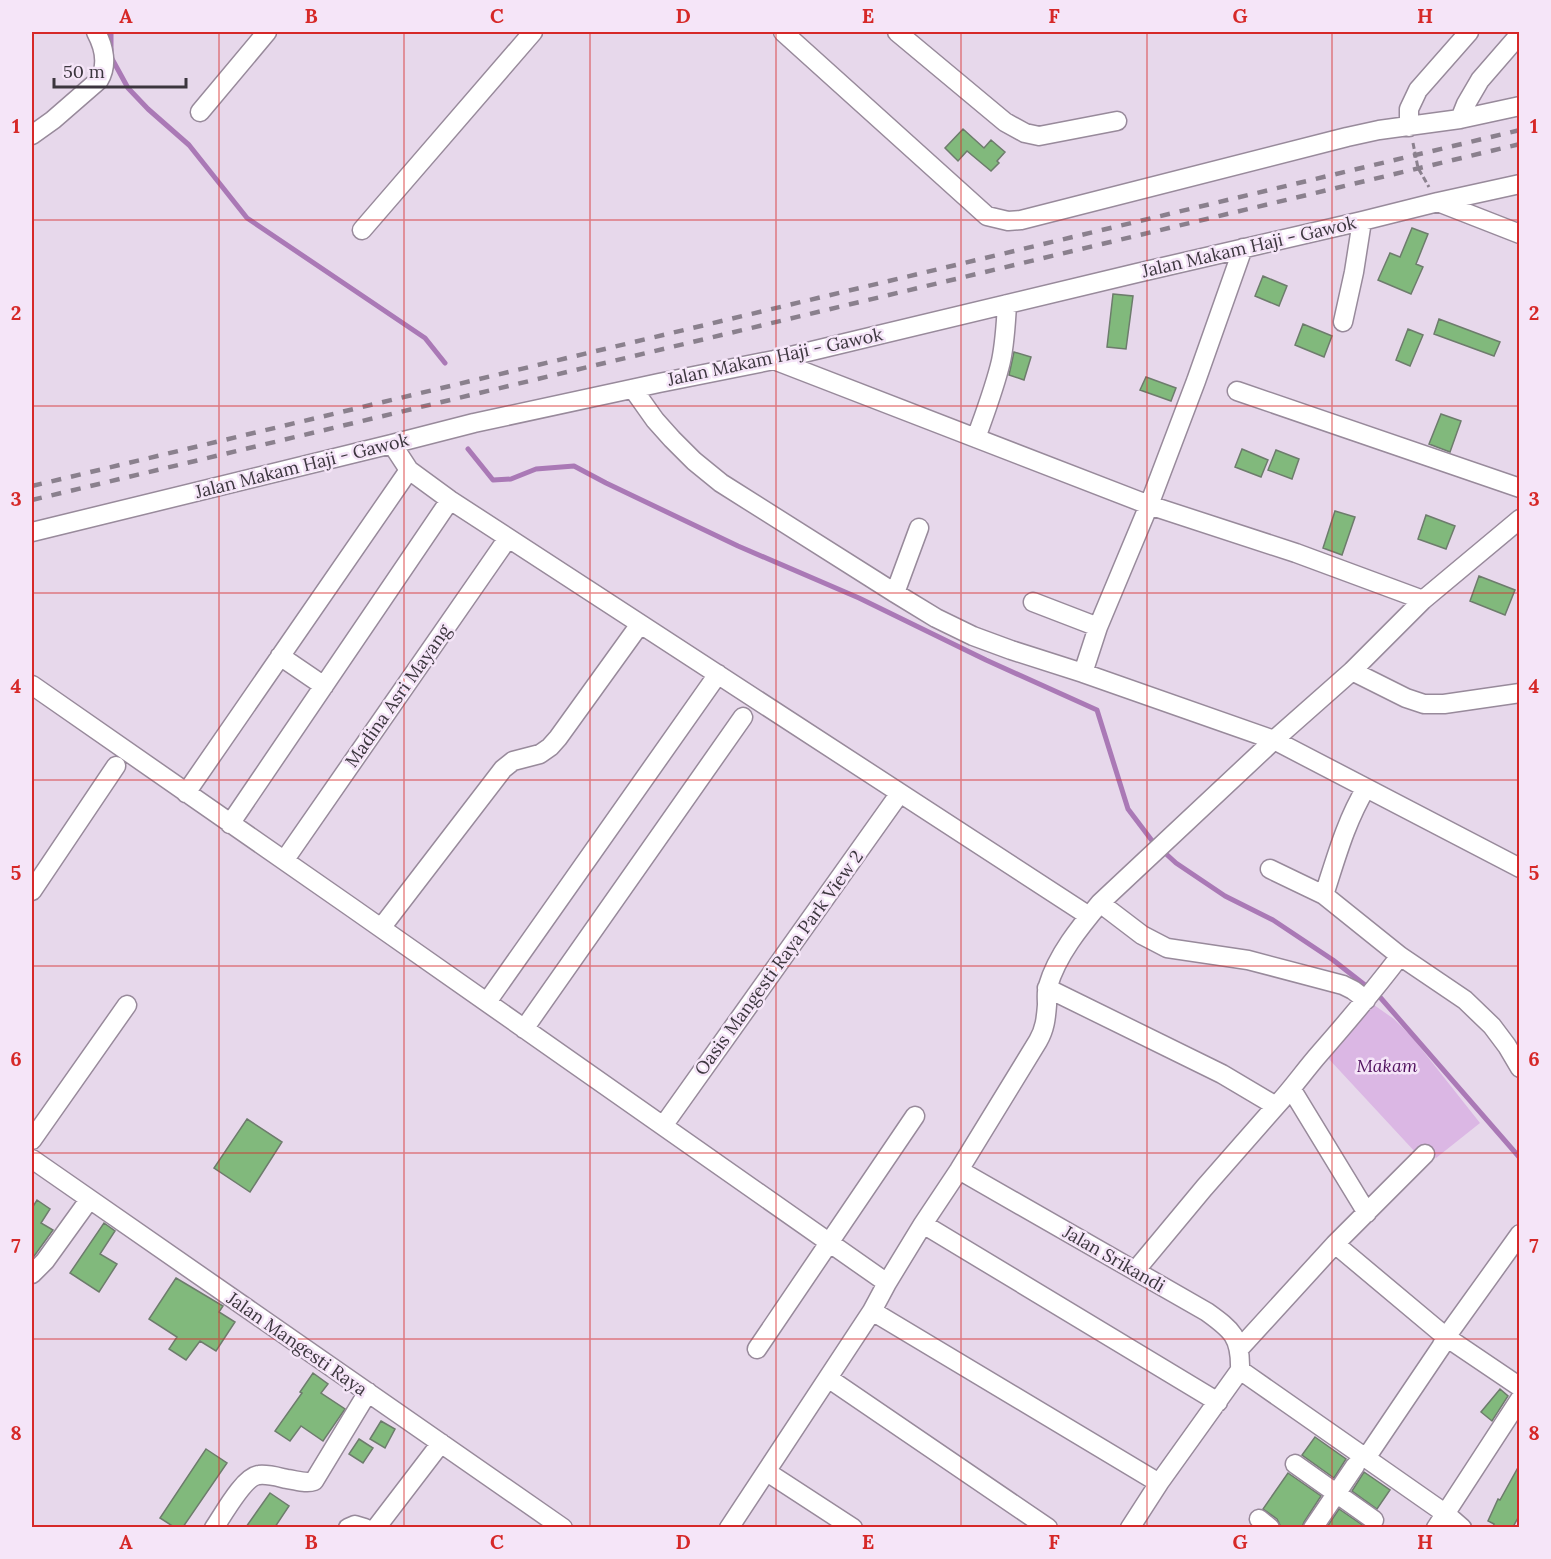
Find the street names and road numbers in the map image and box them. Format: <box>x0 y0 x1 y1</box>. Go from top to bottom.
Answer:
street label: Jalan Makam Haji - Gawok <box>1138 211 1359 283</box>
street label: Jalan Makam Haji - Gawok <box>664 322 885 391</box>
street label: Jalan Makam Haji - Gawok <box>192 428 411 503</box>
street label: Madina Asri Mayang <box>340 619 456 772</box>
street label: Oasis Mangesti Raya Park View 2 <box>689 846 868 1080</box>
street label: Jalan Srikandi <box>1058 1220 1169 1297</box>
street label: Jalan Mangesti Raya <box>222 1286 372 1401</box>

